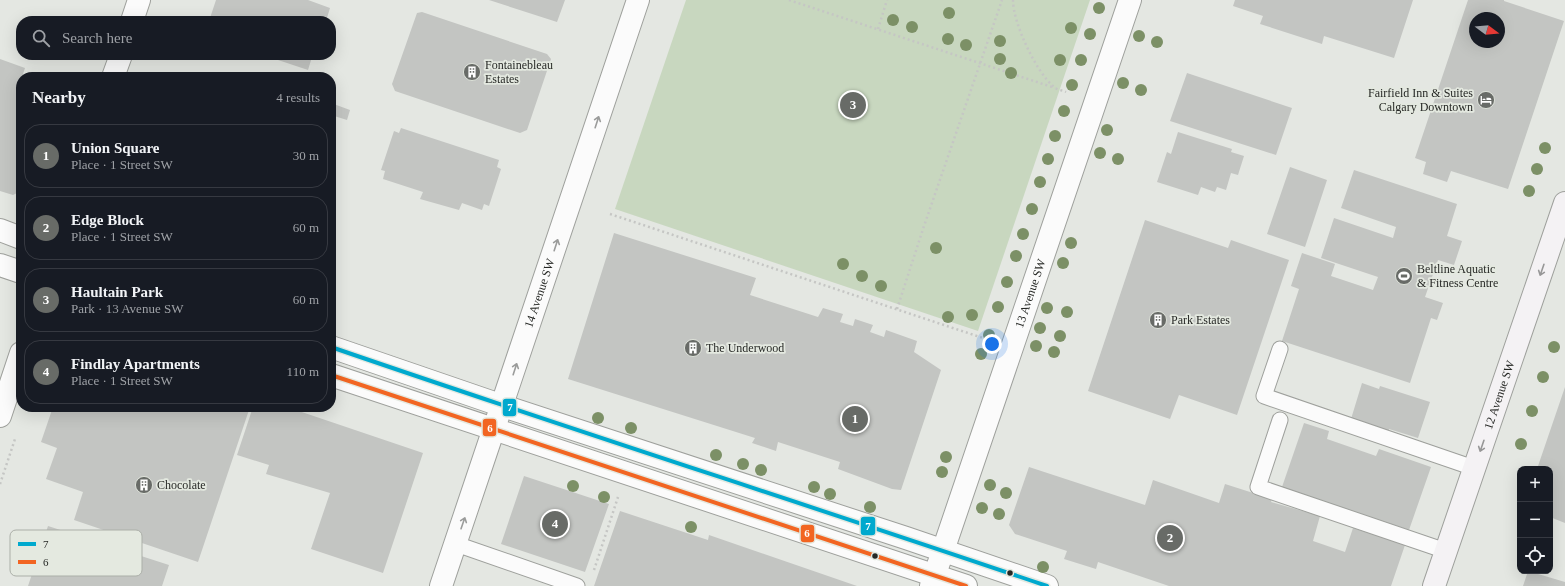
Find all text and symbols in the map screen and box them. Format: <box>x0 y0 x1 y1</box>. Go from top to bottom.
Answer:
north arrow <box>1469 12 1505 48</box>
search box <box>16 16 336 60</box>
icon: search <box>30 27 52 49</box>
text: Search here <box>62 30 132 46</box>
place label: Fontainebleau Estates <box>485 58 553 86</box>
building icon: Fontainebleau Estates <box>462 62 482 82</box>
place label: Fairfield Inn & Suites Calgary Downtown <box>1368 86 1473 114</box>
text: Nearby <box>32 88 86 107</box>
text: 4 results <box>276 90 320 105</box>
pin: 3 <box>840 90 866 120</box>
hotel icon: Fairfield Inn & Suites Calgary Downtown <box>1476 90 1496 110</box>
one-way arrow <box>594 116 601 129</box>
text: Union Square <box>71 140 160 156</box>
text: 1 <box>43 148 49 163</box>
text: 30 m <box>293 148 319 163</box>
text: Place · 1 Street SW <box>71 157 173 172</box>
text: Edge Block <box>71 212 144 228</box>
text: 2 <box>43 220 49 235</box>
text: 60 m <box>293 220 319 235</box>
text: Place · 1 Street SW <box>71 229 173 244</box>
one-way arrow <box>553 239 560 252</box>
street label: 14 Avenue SW <box>521 256 558 329</box>
street label: 13 Avenue SW <box>1012 257 1049 330</box>
place label: Beltline Aquatic & Fitness Centre <box>1417 262 1498 290</box>
one-way arrow <box>1538 263 1545 276</box>
sports icon: Beltline Aquatic & Fitness Centre <box>1394 266 1414 286</box>
text: Haultain Park <box>71 284 163 300</box>
text: 3 <box>43 292 49 307</box>
text: 60 m <box>293 292 319 307</box>
text: Park · 13 Avenue SW <box>71 301 183 316</box>
building icon: Park Estates <box>1148 310 1168 330</box>
place label: Park Estates <box>1171 313 1230 327</box>
your location <box>982 334 1002 354</box>
building icon: The Underwood <box>683 338 703 358</box>
place label: The Underwood <box>706 341 784 355</box>
text: Findlay Apartments <box>71 356 200 372</box>
street label: 12 Avenue SW <box>1481 358 1518 431</box>
one-way arrow <box>512 362 519 375</box>
text: 4 <box>43 364 49 379</box>
text: 110 m <box>287 364 319 379</box>
text: Place · 1 Street SW <box>71 373 173 388</box>
line badge: 7 <box>502 398 517 417</box>
text: 7 <box>507 401 513 413</box>
pin: 1 <box>842 404 868 434</box>
line badge: 6 <box>482 418 497 437</box>
text: 6 <box>487 422 493 434</box>
one-way arrow <box>1477 439 1485 451</box>
map controls <box>1517 466 1553 574</box>
button: + <box>1517 466 1553 502</box>
building icon: Chocolate <box>134 475 154 495</box>
place label: Chocolate <box>157 478 206 492</box>
button: − <box>1517 502 1553 538</box>
pin: 4 <box>542 509 568 539</box>
one-way arrow <box>460 516 467 529</box>
line badge: 7 <box>860 516 876 536</box>
text: 7 <box>865 520 871 532</box>
pin: 2 <box>1157 523 1183 553</box>
line badge: 6 <box>800 524 815 543</box>
text: 6 <box>804 527 810 539</box>
legend <box>10 530 142 576</box>
text: 7 <box>43 538 49 550</box>
button: locate <box>1517 538 1553 574</box>
unlabelled marker <box>870 551 880 561</box>
text: 6 <box>43 556 49 568</box>
unlabelled marker <box>1005 568 1015 578</box>

